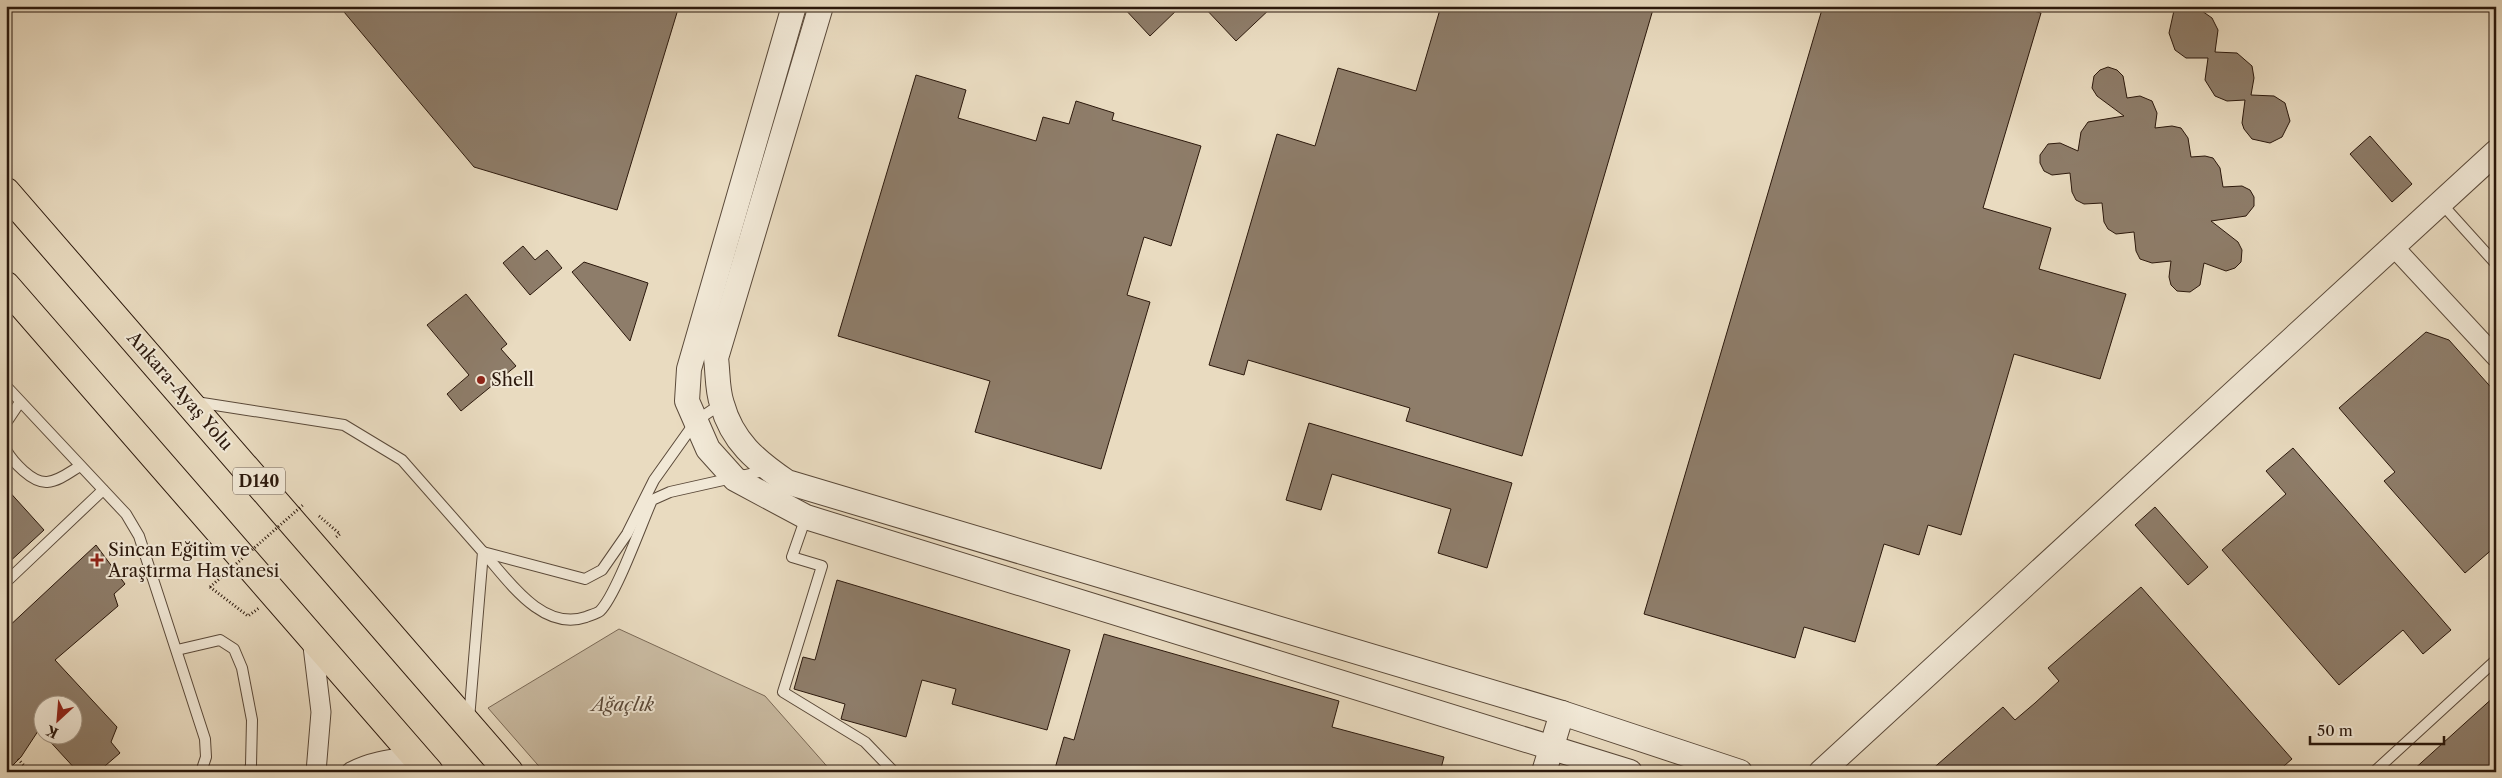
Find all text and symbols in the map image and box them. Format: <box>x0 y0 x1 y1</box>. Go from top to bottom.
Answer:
street label: Ankara-Ayaş Yolu <box>122 326 238 455</box>
place label: Shell <box>491 369 534 391</box>
marker: Shell <box>475 374 487 386</box>
road number: D140 <box>233 468 285 494</box>
place label: Sincan Eğitim ve Araştırma Hastanesi <box>107 539 280 582</box>
marker: Sincan Eğitim ve Araştırma Hastanesi <box>90 553 104 567</box>
park label: Ağaçlık <box>589 694 655 716</box>
north arrow <box>32 696 82 746</box>
scale bar <box>2310 713 2443 745</box>
text: K <box>43 721 61 742</box>
text: 50 m <box>2317 721 2353 740</box>

